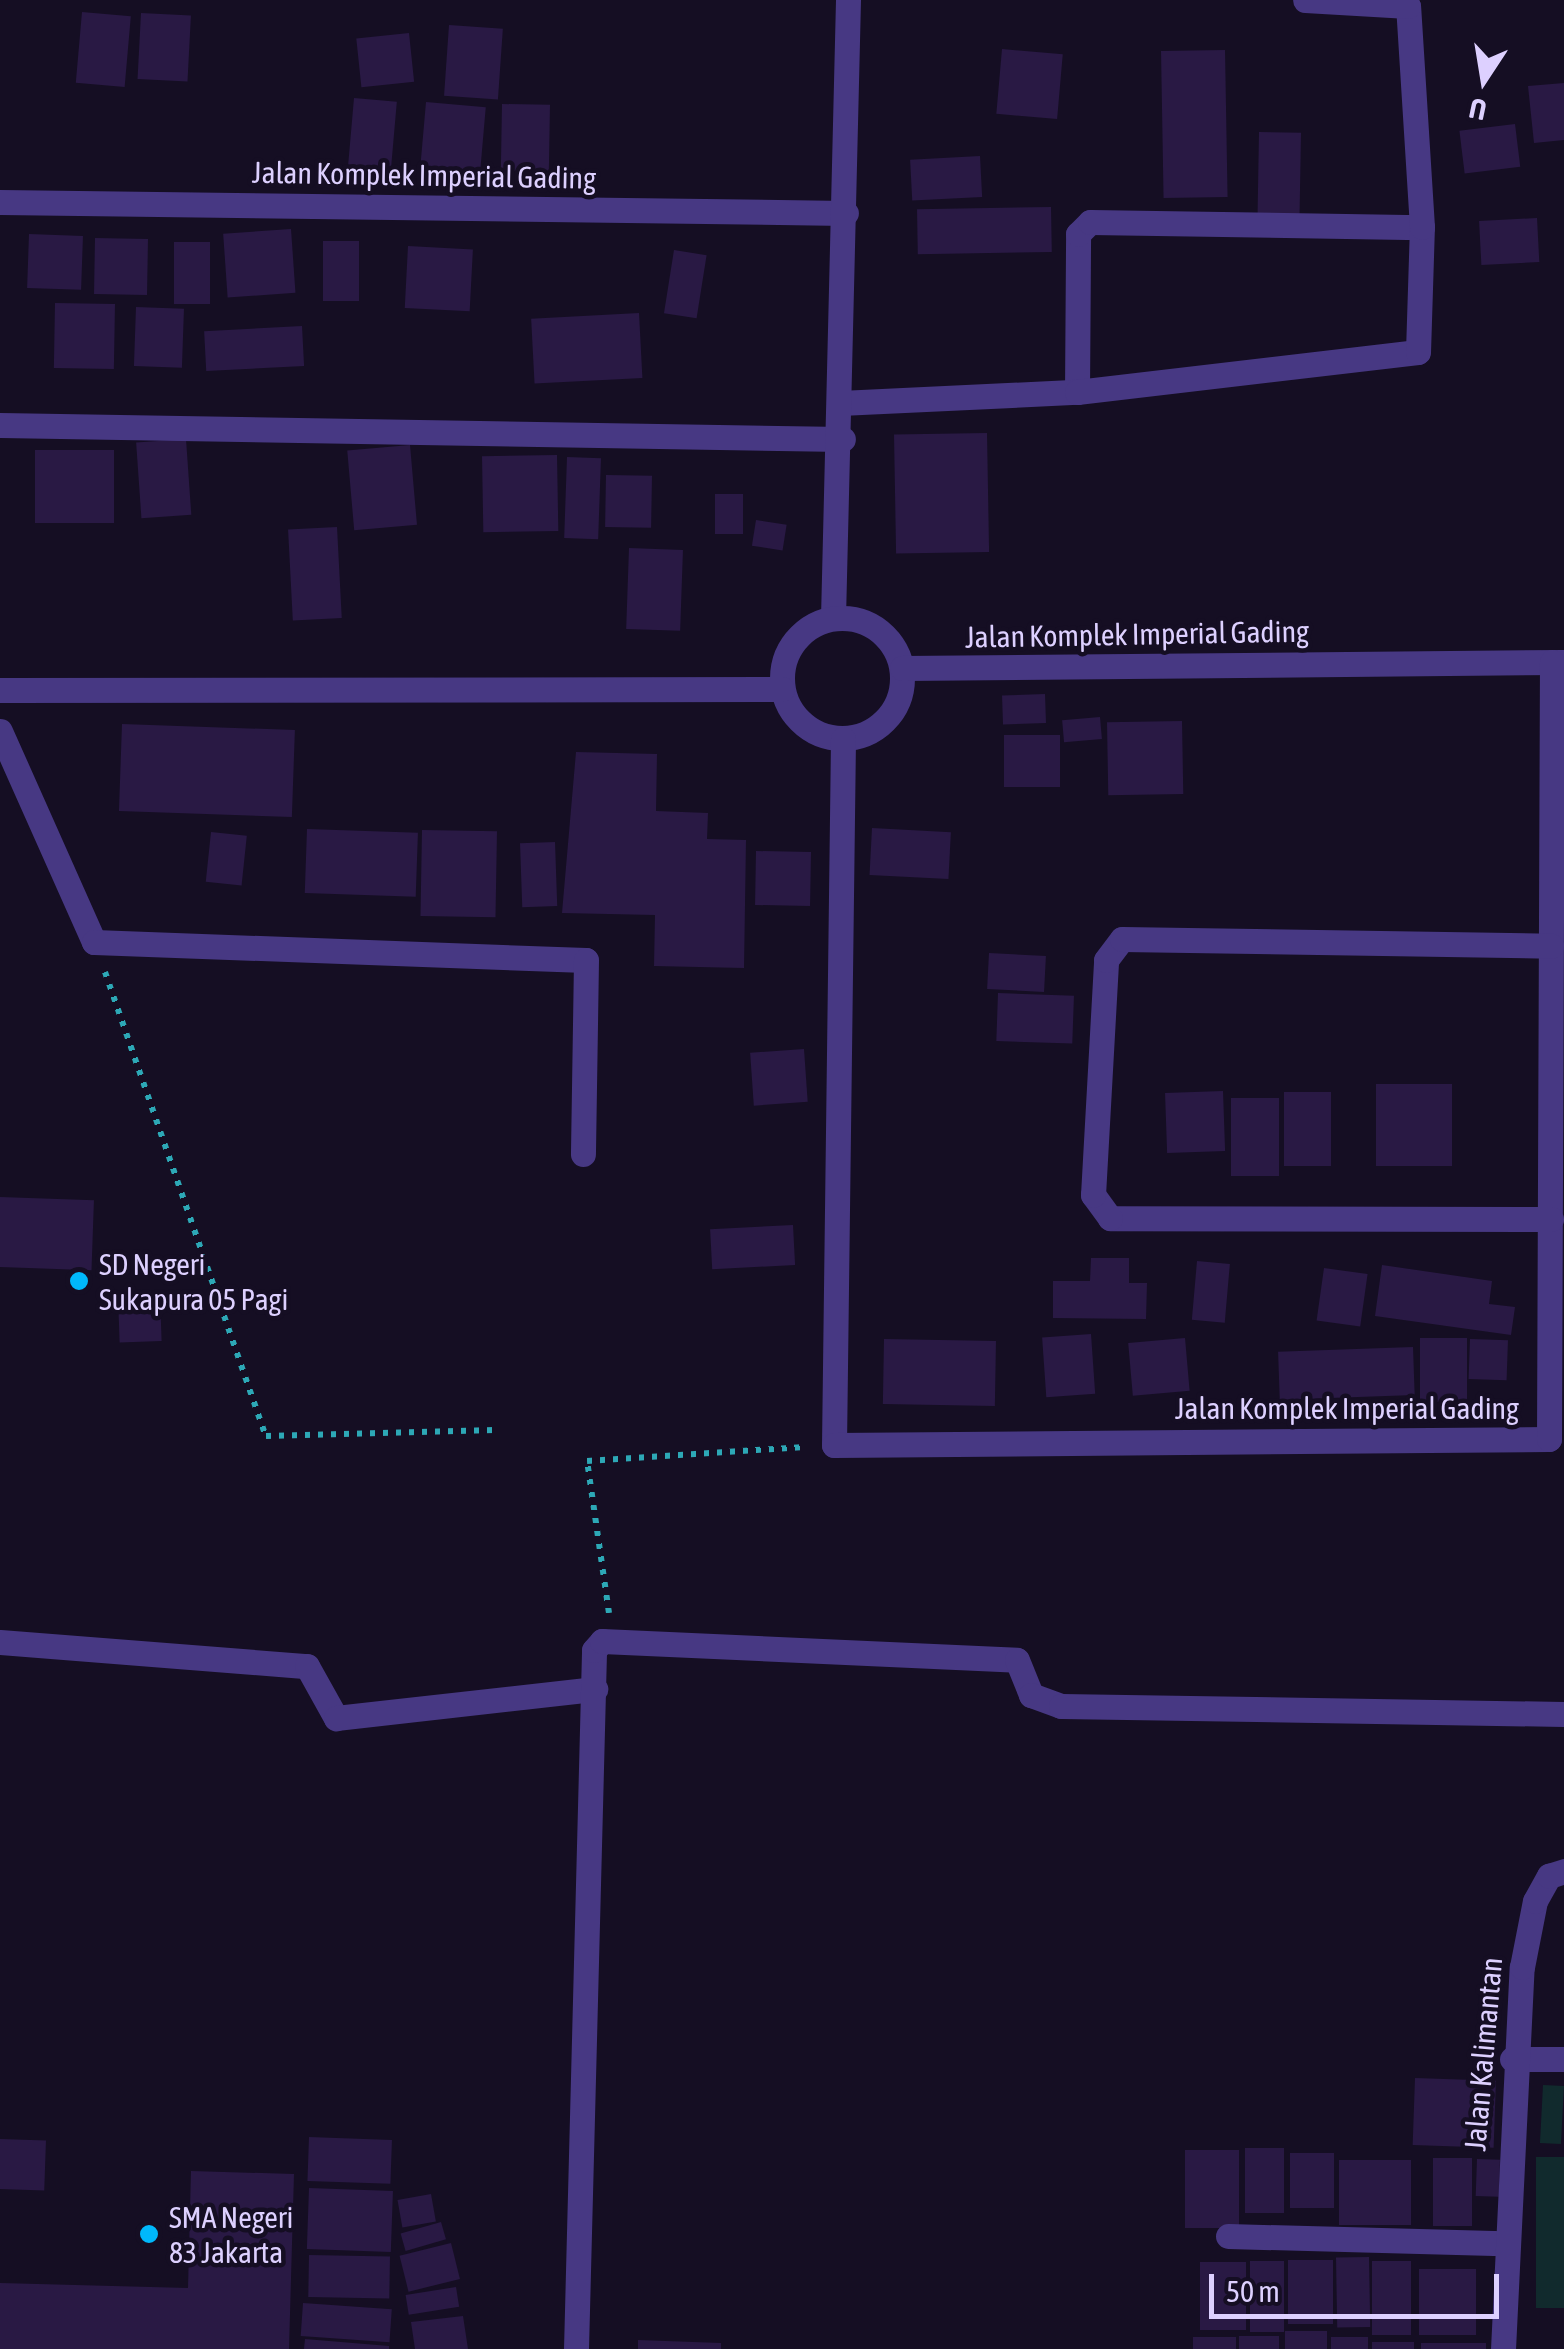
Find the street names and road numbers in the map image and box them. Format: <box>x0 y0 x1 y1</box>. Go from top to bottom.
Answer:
street label: Jalan Komplek Imperial Gading <box>252 154 596 196</box>
street label: Jalan Komplek Imperial Gading <box>965 613 1309 655</box>
street label: Jalan Komplek Imperial Gading <box>1175 1390 1519 1426</box>
street label: Jalan Kalimantan <box>1457 1956 1509 2152</box>

